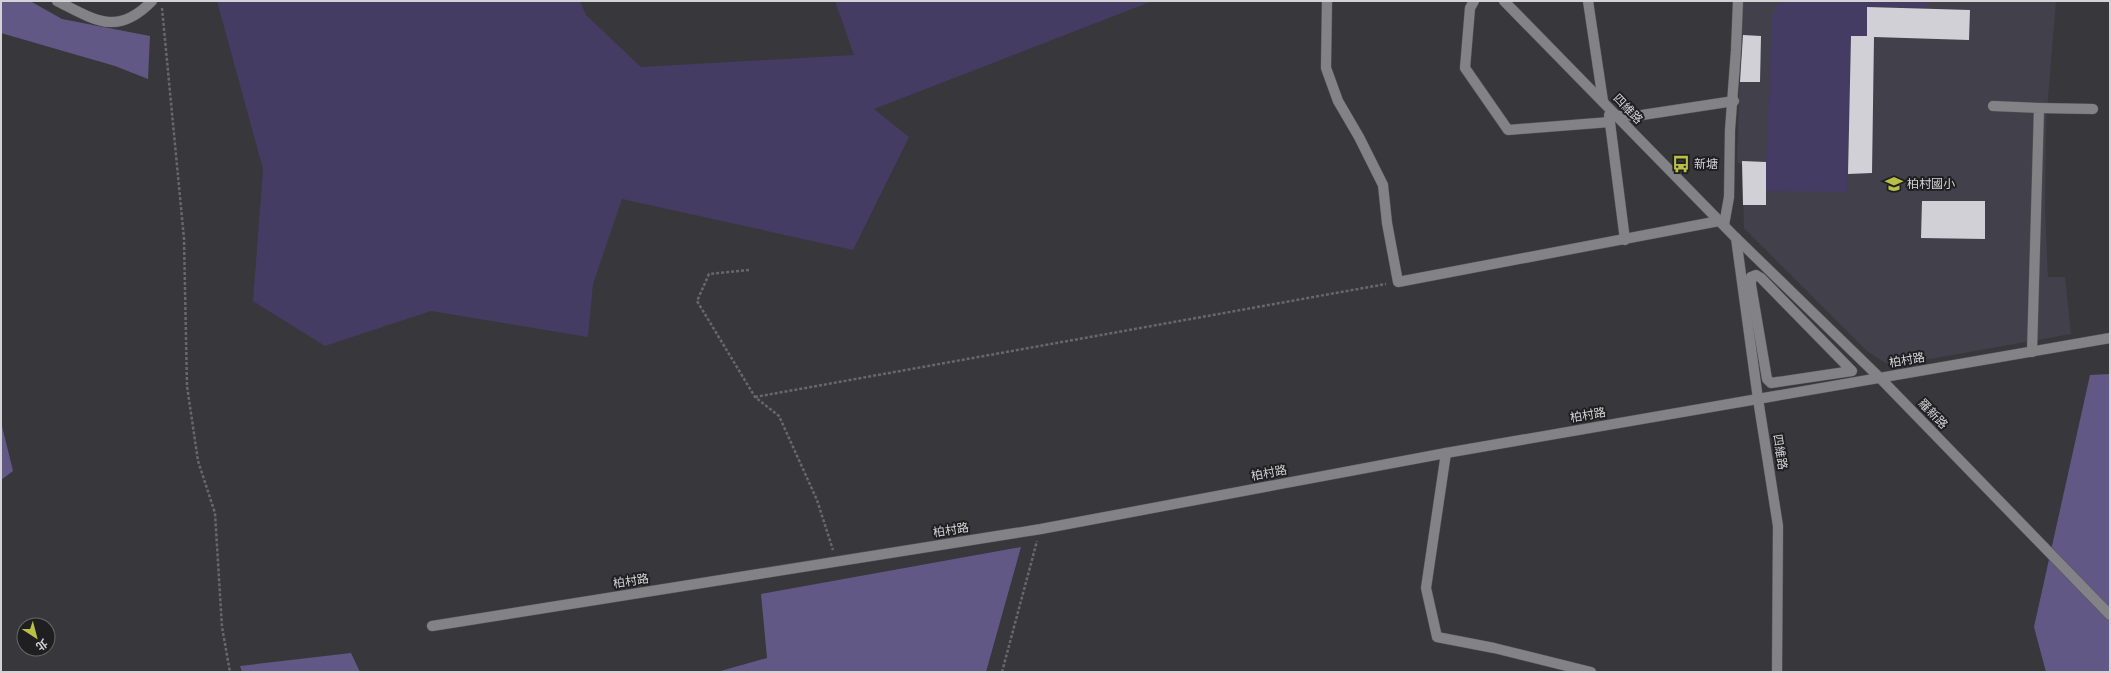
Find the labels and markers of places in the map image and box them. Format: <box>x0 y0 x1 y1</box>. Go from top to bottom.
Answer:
bus stop icon: 新塘 <box>1671 154 1691 174</box>
place label: 新塘 <box>1694 157 1718 171</box>
school or university icon: 柏村國小 <box>1884 174 1904 194</box>
place label: 柏村國小 <box>1907 177 1955 191</box>

